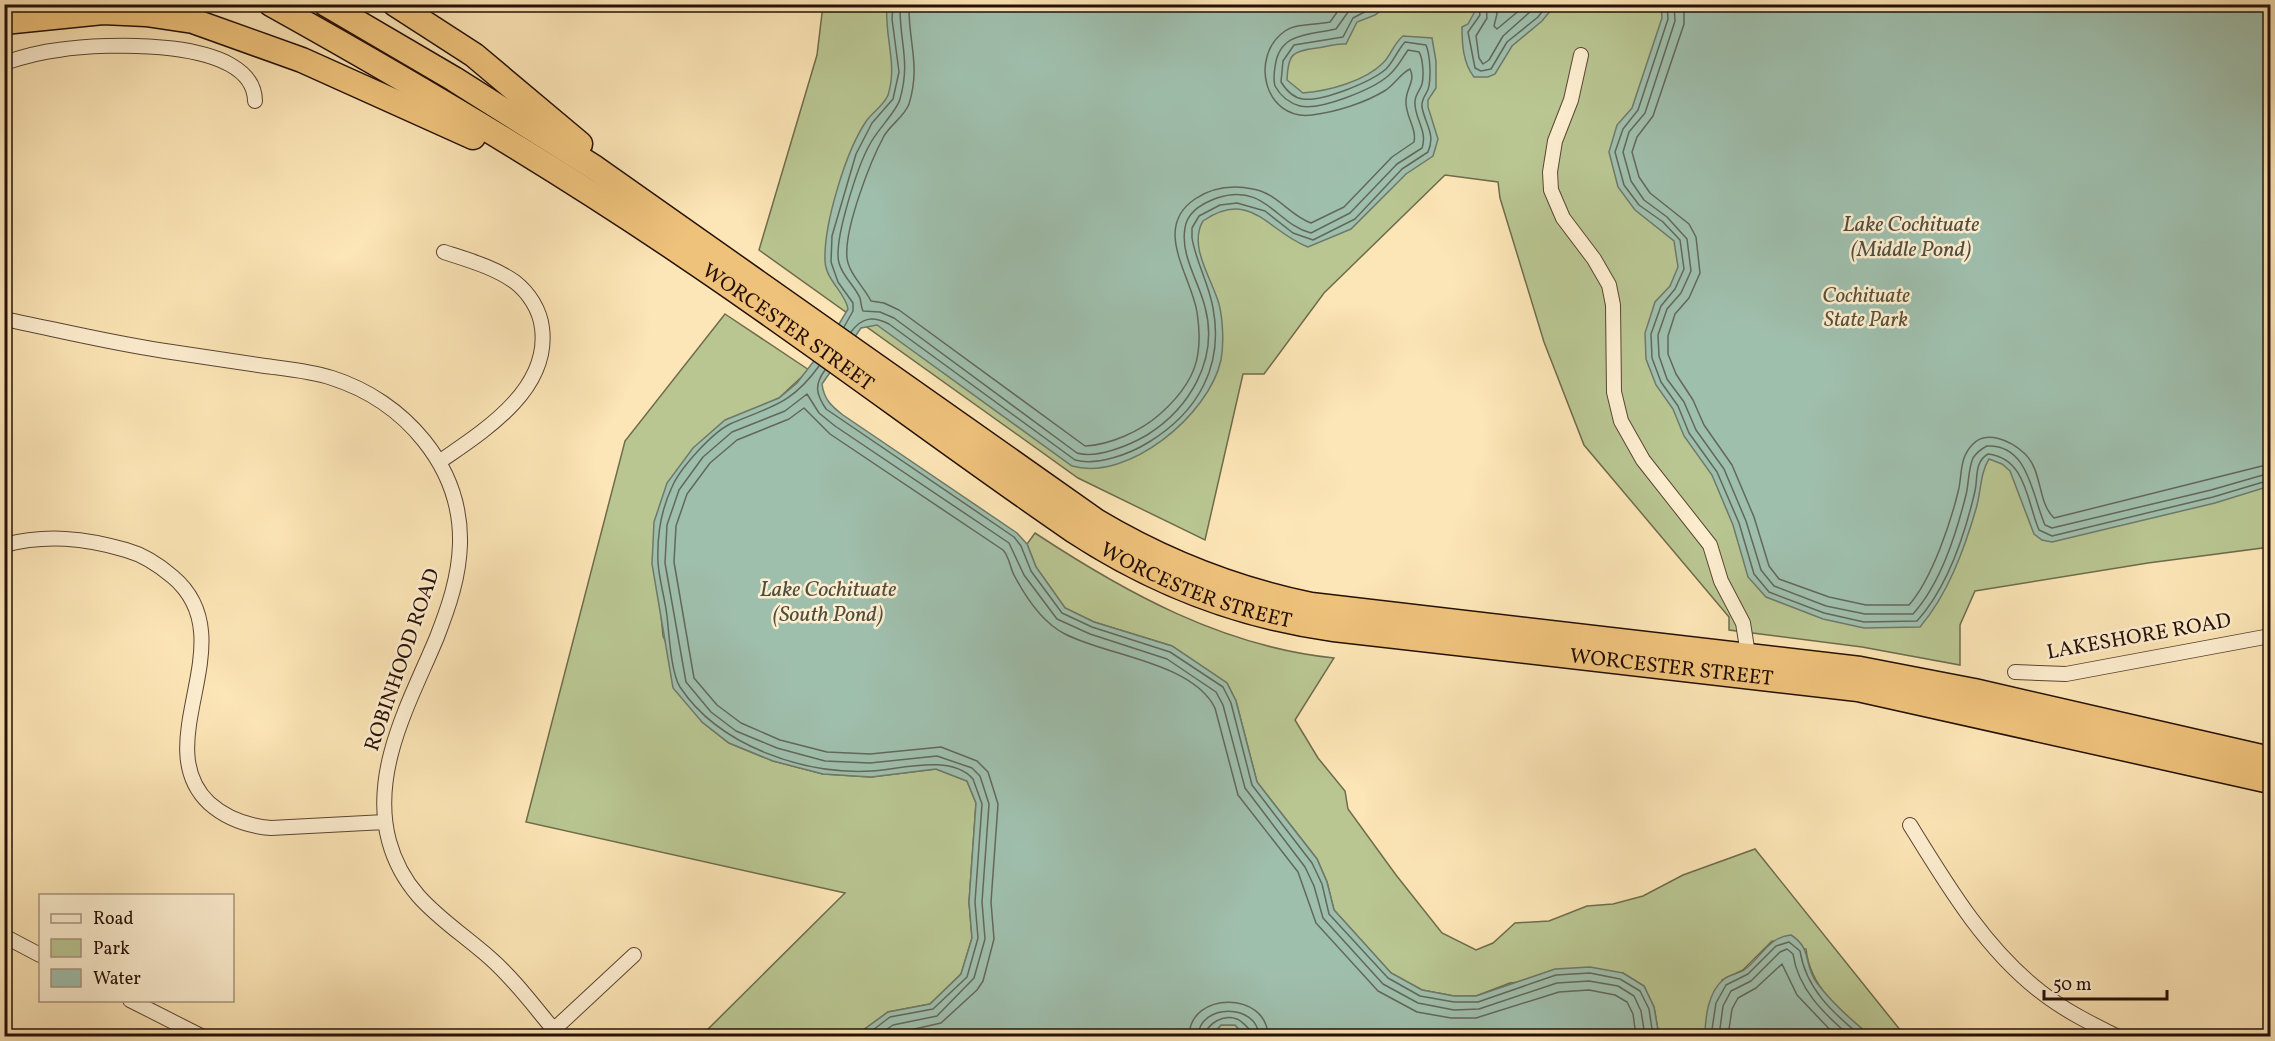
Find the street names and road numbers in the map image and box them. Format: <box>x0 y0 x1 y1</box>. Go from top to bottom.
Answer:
street label: WORCESTER STREET <box>696 257 880 398</box>
street label: WORCESTER STREET <box>1095 535 1295 636</box>
street label: ROBINHOOD ROAD <box>358 565 448 755</box>
street label: LAKESHORE ROAD <box>2045 607 2233 667</box>
street label: WORCESTER STREET <box>1568 642 1775 694</box>

